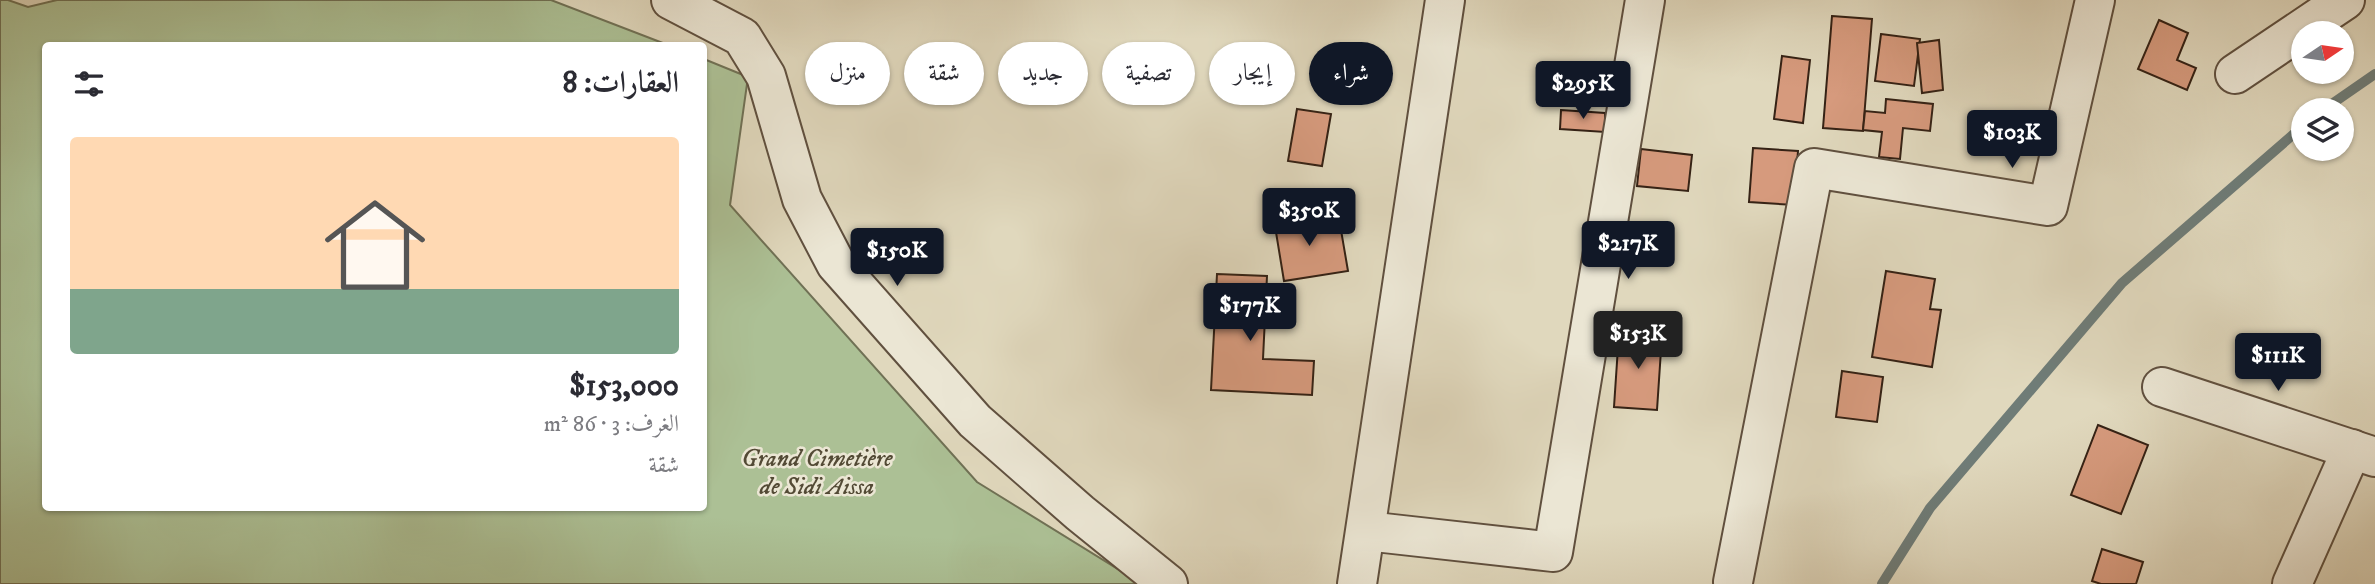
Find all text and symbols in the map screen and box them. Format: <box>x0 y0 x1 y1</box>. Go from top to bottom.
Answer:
north arrow <box>2291 21 2354 84</box>
map controls <box>2291 21 2354 161</box>
chip: منزل <box>805 42 890 105</box>
chip: شقة <box>904 42 984 105</box>
chip: جديد <box>998 42 1088 105</box>
chip: تصفية <box>1102 42 1195 105</box>
chip: إيجار <box>1209 42 1295 105</box>
chip: شراء <box>1309 42 1393 105</box>
pin: $295K <box>1534 61 1632 121</box>
icon: filters <box>70 65 108 103</box>
text: العقارات: 8 <box>563 65 679 102</box>
text: $295K <box>1552 69 1614 98</box>
button: layers <box>2291 98 2354 161</box>
pin: $103K <box>1963 110 2061 170</box>
text: $103K <box>1983 118 2041 147</box>
icon: home <box>312 182 438 308</box>
pin: $350K <box>1260 188 1358 248</box>
text: $350K <box>1278 196 1340 225</box>
pin: $217K <box>1579 222 1677 281</box>
pin: $150K <box>848 229 946 288</box>
text: $217K <box>1598 229 1658 258</box>
text: $150K <box>867 236 927 265</box>
pin: $177K <box>1201 284 1299 343</box>
text: $177K <box>1219 291 1281 320</box>
pin: $153K <box>1589 312 1687 371</box>
text: $153K <box>1609 319 1667 348</box>
pin: $111K <box>2229 334 2327 393</box>
text: $111K <box>2251 341 2305 370</box>
text: $153,000 <box>569 368 679 405</box>
text: الغرف: 3 · 86 m² <box>544 410 679 439</box>
park label: Grand Cimetière de Sidi Aissa <box>742 444 893 502</box>
text: شقة <box>649 451 679 480</box>

